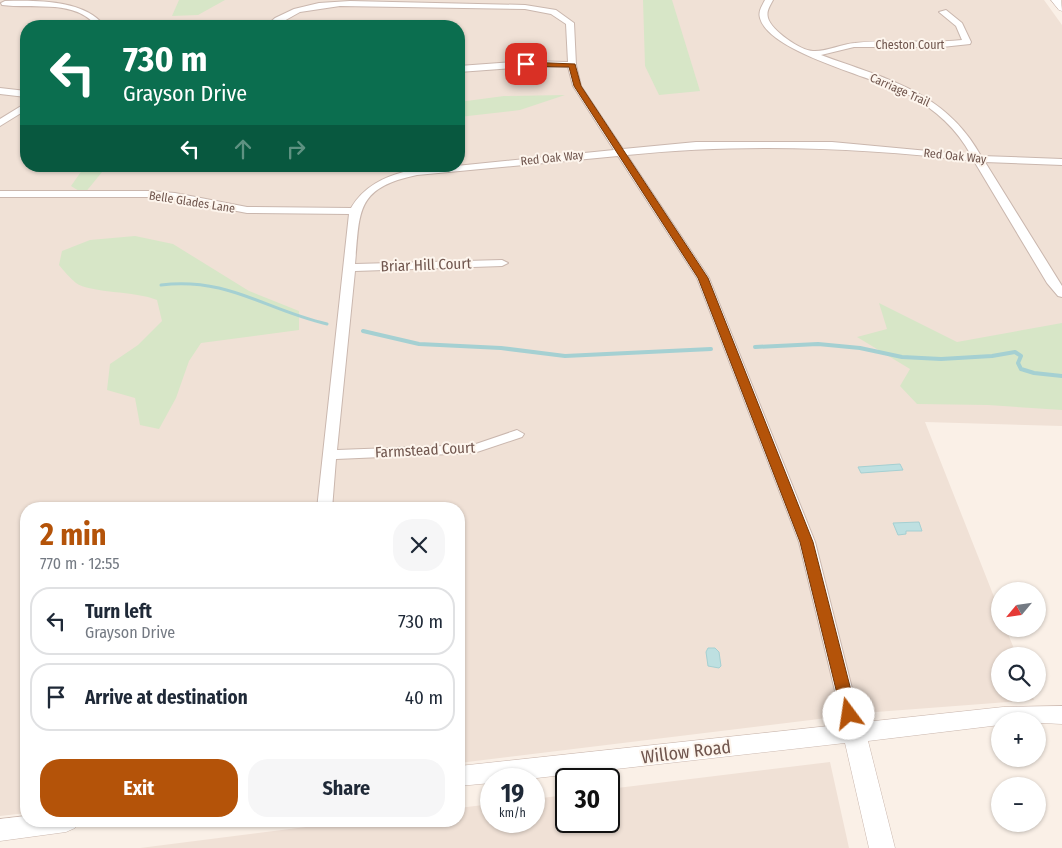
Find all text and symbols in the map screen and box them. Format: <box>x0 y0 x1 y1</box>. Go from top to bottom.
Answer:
text: 730 m <box>123 38 208 80</box>
street label: Cheston Court <box>875 38 945 52</box>
icon: left <box>40 40 105 105</box>
pin <box>505 43 547 85</box>
icon: arrive <box>512 50 540 78</box>
street label: Carriage Trail <box>868 71 932 109</box>
text: Grayson Drive <box>123 80 247 107</box>
icon: left <box>176 135 204 163</box>
icon: ahead <box>229 135 257 163</box>
icon: right <box>282 135 310 163</box>
street label: Red Oak Way <box>923 146 988 166</box>
street label: Red Oak Way <box>520 148 585 168</box>
street label: Belle Glades Lane <box>148 188 236 216</box>
street label: Briar Hill Court <box>380 254 472 276</box>
street label: Farmstead Court <box>374 438 476 462</box>
text: 2 min <box>40 517 107 553</box>
button: close <box>393 519 445 571</box>
text: 770 m · 12:55 <box>40 554 120 573</box>
north arrow <box>991 582 1046 638</box>
map controls <box>991 582 1046 832</box>
text: Turn left <box>85 600 152 623</box>
icon: left <box>42 607 70 635</box>
text: 730 m <box>398 610 443 633</box>
text: Grayson Drive <box>85 623 175 642</box>
button: search <box>991 647 1046 702</box>
icon: arrive <box>42 683 70 711</box>
text: Arrive at destination <box>85 686 248 709</box>
text: 40 m <box>405 686 443 709</box>
position arrow <box>822 687 874 739</box>
button: + <box>991 712 1046 767</box>
street label: Willow Road <box>640 736 732 768</box>
button: Exit <box>40 759 238 817</box>
button: Share <box>248 759 445 817</box>
speed limit sign: 30 <box>555 768 620 833</box>
button: − <box>991 777 1046 832</box>
text: 19 <box>501 779 524 809</box>
text: km/h <box>499 806 526 820</box>

